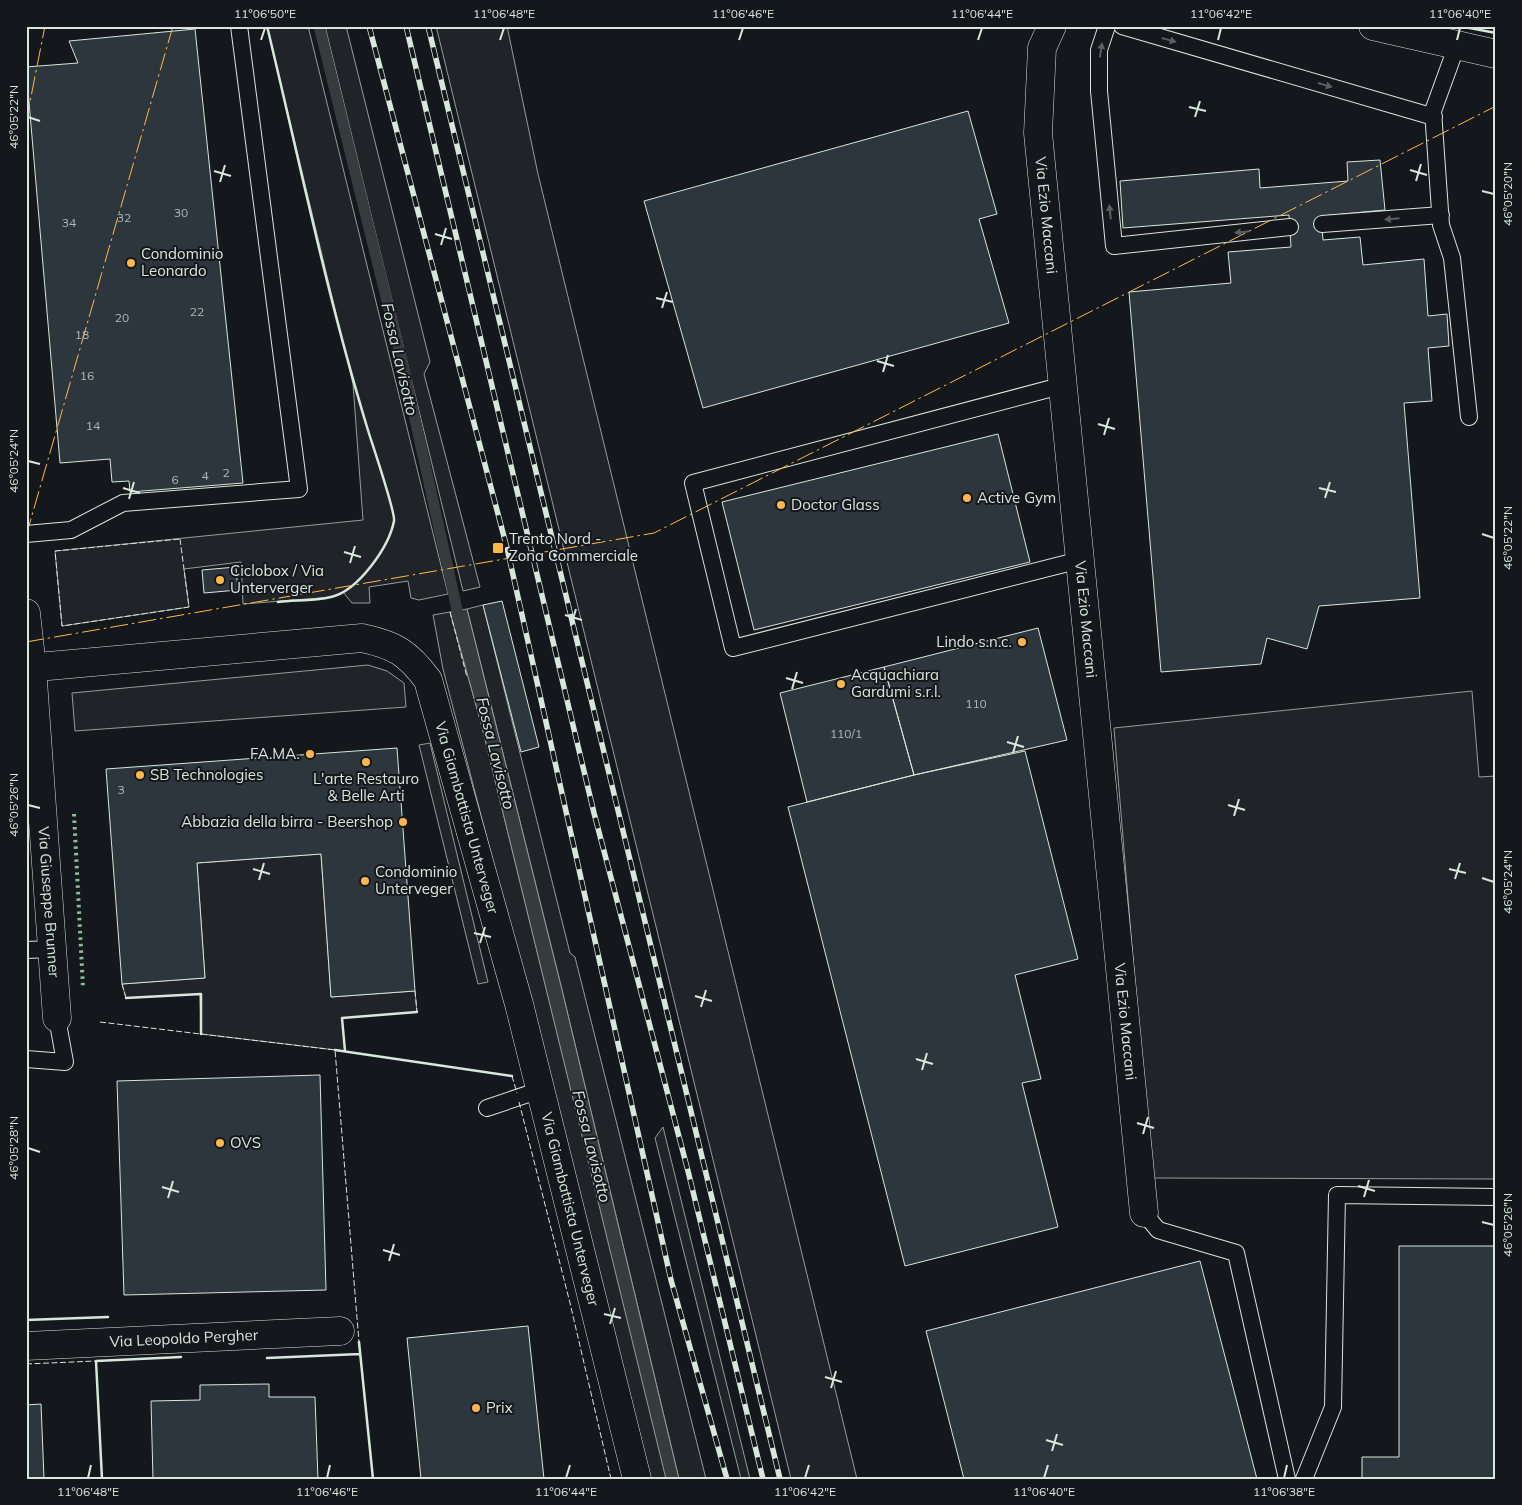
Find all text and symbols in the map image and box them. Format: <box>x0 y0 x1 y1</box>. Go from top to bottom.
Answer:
text: 11°06'50"E <box>234 6 296 21</box>
text: 11°06'48"E <box>473 6 535 21</box>
text: 11°06'46"E <box>712 6 774 21</box>
text: 11°06'44"E <box>951 6 1013 21</box>
text: 11°06'42"E <box>1190 6 1252 21</box>
text: 11°06'40"E <box>1429 6 1491 21</box>
one-way arrow <box>1162 36 1177 44</box>
one-way arrow <box>1097 42 1105 58</box>
one-way arrow <box>1318 82 1333 90</box>
text: 46°05'22"N <box>6 85 21 149</box>
street label: Via Ezio Maccani <box>1031 156 1062 275</box>
text: 46°05'20"N <box>1500 162 1515 226</box>
one-way arrow <box>1106 204 1114 220</box>
house number: 30 <box>174 205 188 220</box>
house number: 32 <box>117 210 131 225</box>
house number: 34 <box>62 215 76 230</box>
one-way arrow <box>1384 215 1400 223</box>
one-way arrow <box>1233 228 1249 236</box>
place label: Condominio Leonardo <box>141 244 223 280</box>
marker: Condominio Leonardo <box>125 257 137 269</box>
water label: Fossa Lavisotto <box>377 301 423 417</box>
house number: 22 <box>190 304 204 319</box>
house number: 20 <box>115 310 129 325</box>
house number: 18 <box>75 327 89 342</box>
house number: 16 <box>80 368 94 383</box>
house number: 14 <box>86 418 100 433</box>
text: 46°05'24"N <box>6 429 21 493</box>
house number: 2 <box>222 465 230 480</box>
house number: 4 <box>201 468 209 483</box>
house number: 6 <box>171 472 179 487</box>
place label: Active Gym <box>977 488 1056 507</box>
marker: Active Gym <box>961 492 973 504</box>
place label: Doctor Glass <box>791 495 880 514</box>
marker: Doctor Glass <box>775 499 787 511</box>
text: 46°05'22"N <box>1500 506 1515 570</box>
place label: Trento Nord - Zona Commerciale <box>509 529 638 565</box>
marker: Trento Nord - Zona Commerciale <box>491 541 505 555</box>
street label: Via Ezio Maccani <box>1071 560 1101 679</box>
place label: Ciclobox / Via Unterverger <box>230 561 324 597</box>
marker: Ciclobox / Via Unterverger <box>214 574 226 586</box>
place label: Lindo s.n.c. <box>936 632 1012 651</box>
marker: Lindo s.n.c. <box>1016 636 1028 648</box>
place label: Acquachiara Gardumi s.r.l. <box>851 665 941 701</box>
marker: Acquachiara Gardumi s.r.l. <box>835 678 847 690</box>
water label: Fossa Lavisotto <box>472 695 520 811</box>
house number: 110 <box>965 696 987 711</box>
street label: Via Giambattista Unterveger <box>431 719 503 916</box>
house number: 110/1 <box>830 726 862 741</box>
place label: FA.MA. <box>250 744 300 763</box>
marker: FA.MA. <box>304 748 316 760</box>
marker: L'arte Restauro & Belle Arti <box>360 756 372 768</box>
place label: SB Technologies <box>150 765 263 784</box>
marker: SB Technologies <box>134 769 146 781</box>
place label: L'arte Restauro & Belle Arti <box>313 769 419 805</box>
text: 46°05'26"N <box>6 773 21 837</box>
house number: 3 <box>117 782 125 797</box>
place label: Abbazia della birra - Beershop <box>181 812 393 831</box>
marker: Abbazia della birra - Beershop <box>397 816 409 828</box>
street label: Via Giuseppe Brunner <box>34 826 64 979</box>
text: 46°05'24"N <box>1500 850 1515 914</box>
place label: Condominio Unterveger <box>375 862 457 898</box>
marker: Condominio Unterveger <box>359 875 371 887</box>
street label: Via Ezio Maccani <box>1110 962 1141 1081</box>
water label: Fossa Lavisotto <box>568 1088 616 1204</box>
street label: Via Giambattista Unterveger <box>537 1110 604 1308</box>
text: 46°05'28"N <box>6 1116 21 1180</box>
place label: OVS <box>230 1133 261 1152</box>
marker: OVS <box>214 1137 226 1149</box>
text: 46°05'26"N <box>1500 1193 1515 1257</box>
street label: Via Leopoldo Pergher <box>109 1325 259 1351</box>
place label: Prix <box>486 1398 513 1417</box>
marker: Prix <box>470 1402 482 1414</box>
text: 11°06'48"E <box>57 1484 119 1499</box>
text: 11°06'46"E <box>296 1484 358 1499</box>
text: 11°06'44"E <box>535 1484 597 1499</box>
text: 11°06'42"E <box>774 1484 836 1499</box>
text: 11°06'40"E <box>1013 1484 1075 1499</box>
text: 11°06'38"E <box>1253 1484 1315 1499</box>

